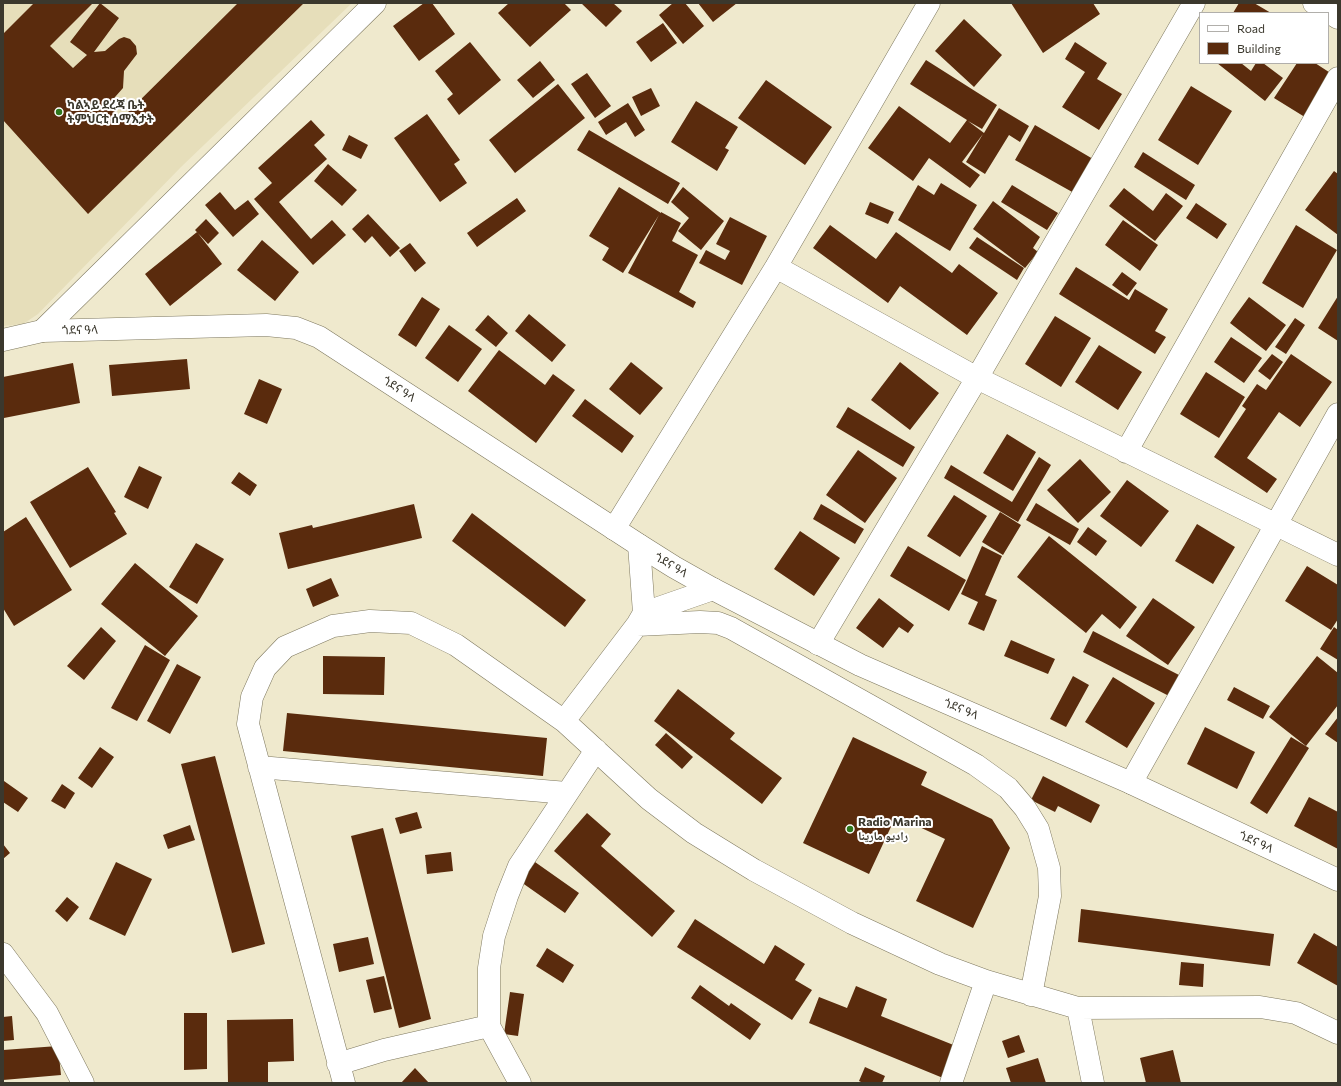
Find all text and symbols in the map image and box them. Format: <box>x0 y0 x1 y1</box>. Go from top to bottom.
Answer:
legend <box>1199 12 1329 64</box>
text: Road <box>1237 21 1265 35</box>
text: Building <box>1237 41 1281 55</box>
place label: ካልኣይ ደረጃ ቤት ትምህርቲ ሰማእታት <box>67 98 154 126</box>
marker: ካልኣይ ደረጃ ቤት ትምህርቲ ሰማእታት <box>54 107 64 117</box>
street label: ጎደና ዓላ <box>62 322 98 338</box>
street label: ጎደና ዓላ <box>380 373 418 405</box>
street label: ጎደና ዓላ <box>652 550 690 580</box>
street label: ጎደና ዓላ <box>942 695 980 723</box>
place label: Radio Marina راديو مارينا <box>858 815 932 843</box>
marker: Radio Marina راديو مارينا <box>845 824 855 834</box>
street label: ጎደና ዓላ <box>1237 828 1275 856</box>

